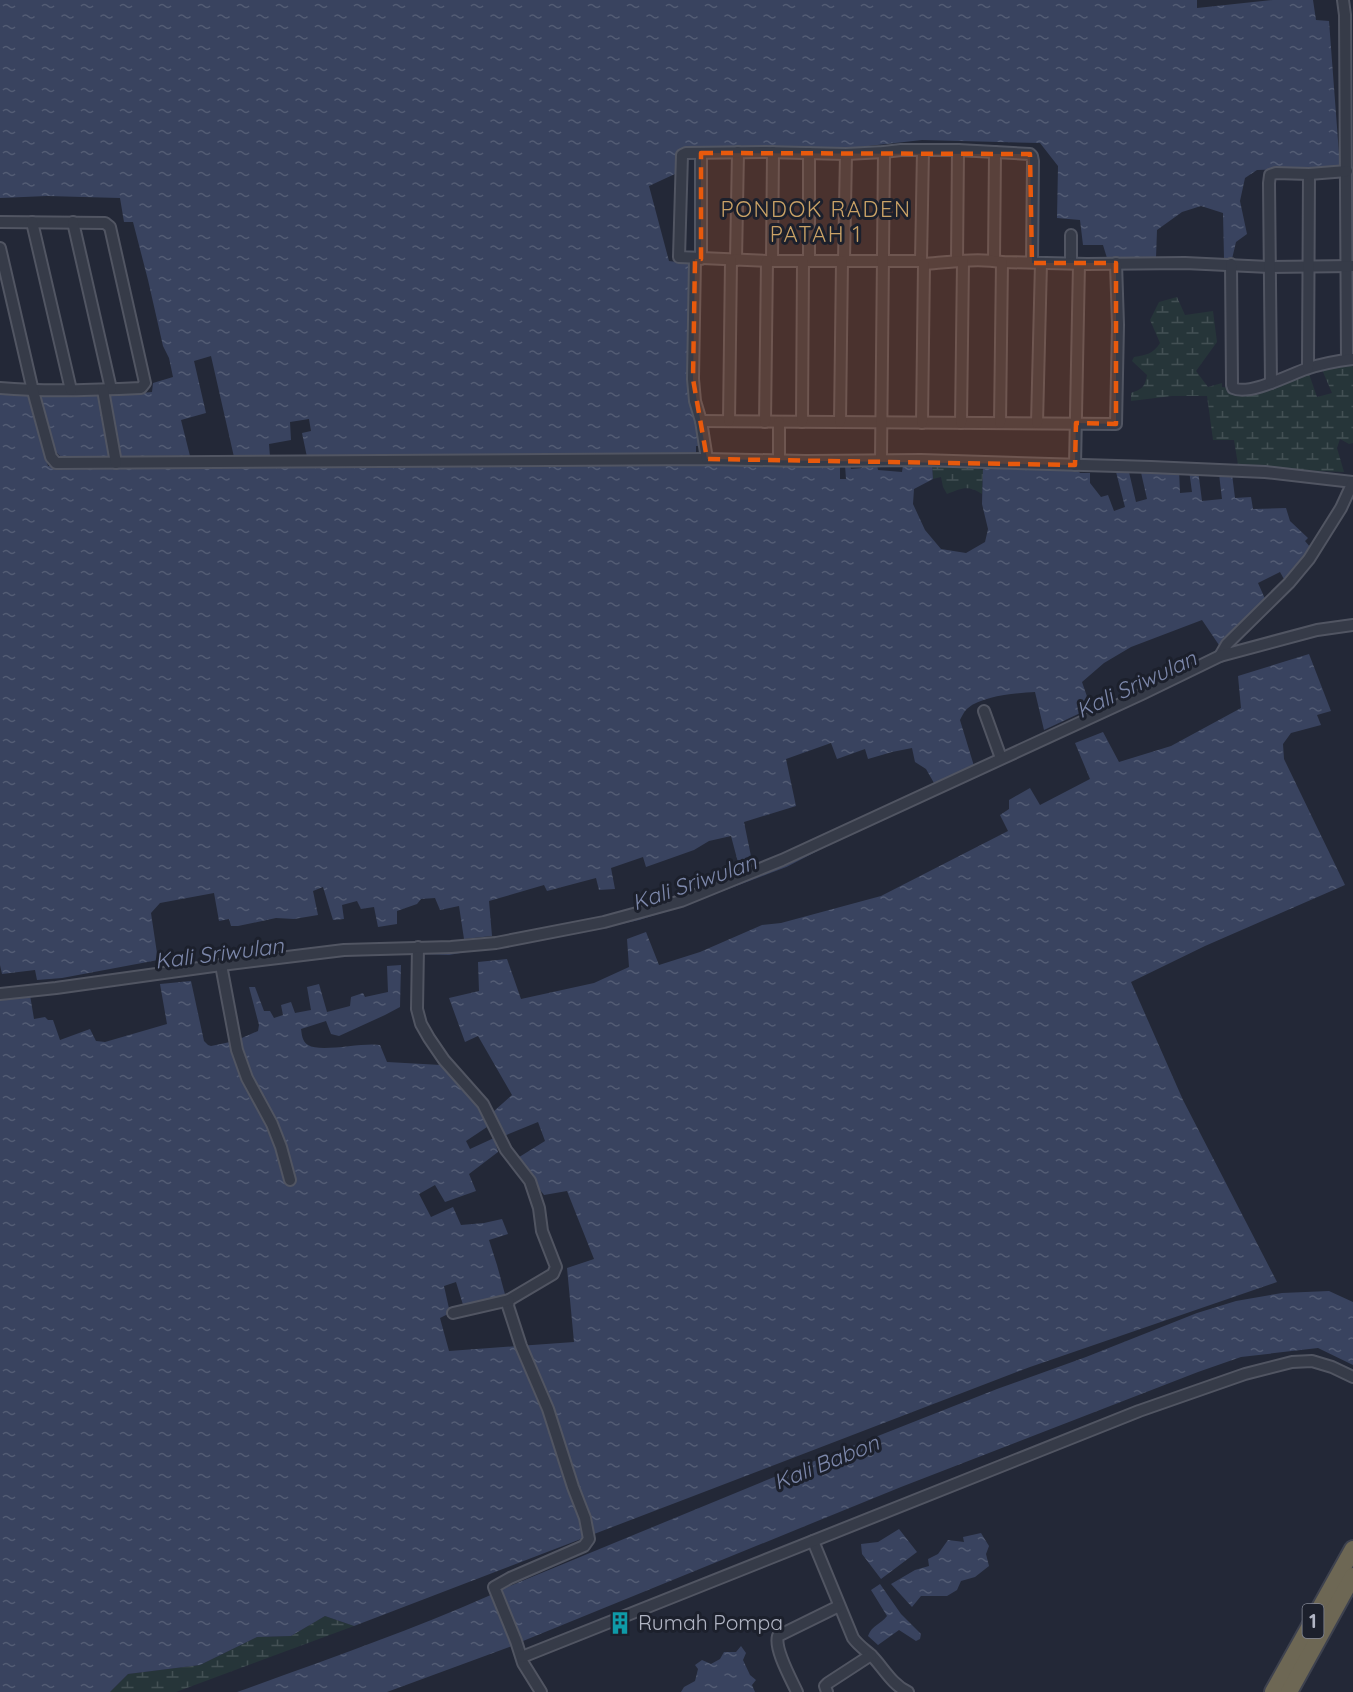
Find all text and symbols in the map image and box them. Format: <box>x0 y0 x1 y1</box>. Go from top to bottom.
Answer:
district label: PONDOK RADEN PATAH 1 <box>721 195 911 248</box>
water label: Kali Sriwulan <box>1071 643 1202 724</box>
water label: Kali Sriwulan <box>628 847 761 916</box>
water label: Kali Sriwulan <box>153 931 286 975</box>
water label: Kali Babon <box>769 1428 884 1496</box>
road number: 1 <box>1302 1604 1324 1638</box>
place label: Rumah Pompa <box>638 1609 783 1635</box>
building icon: Rumah Pompa <box>607 1610 633 1636</box>

